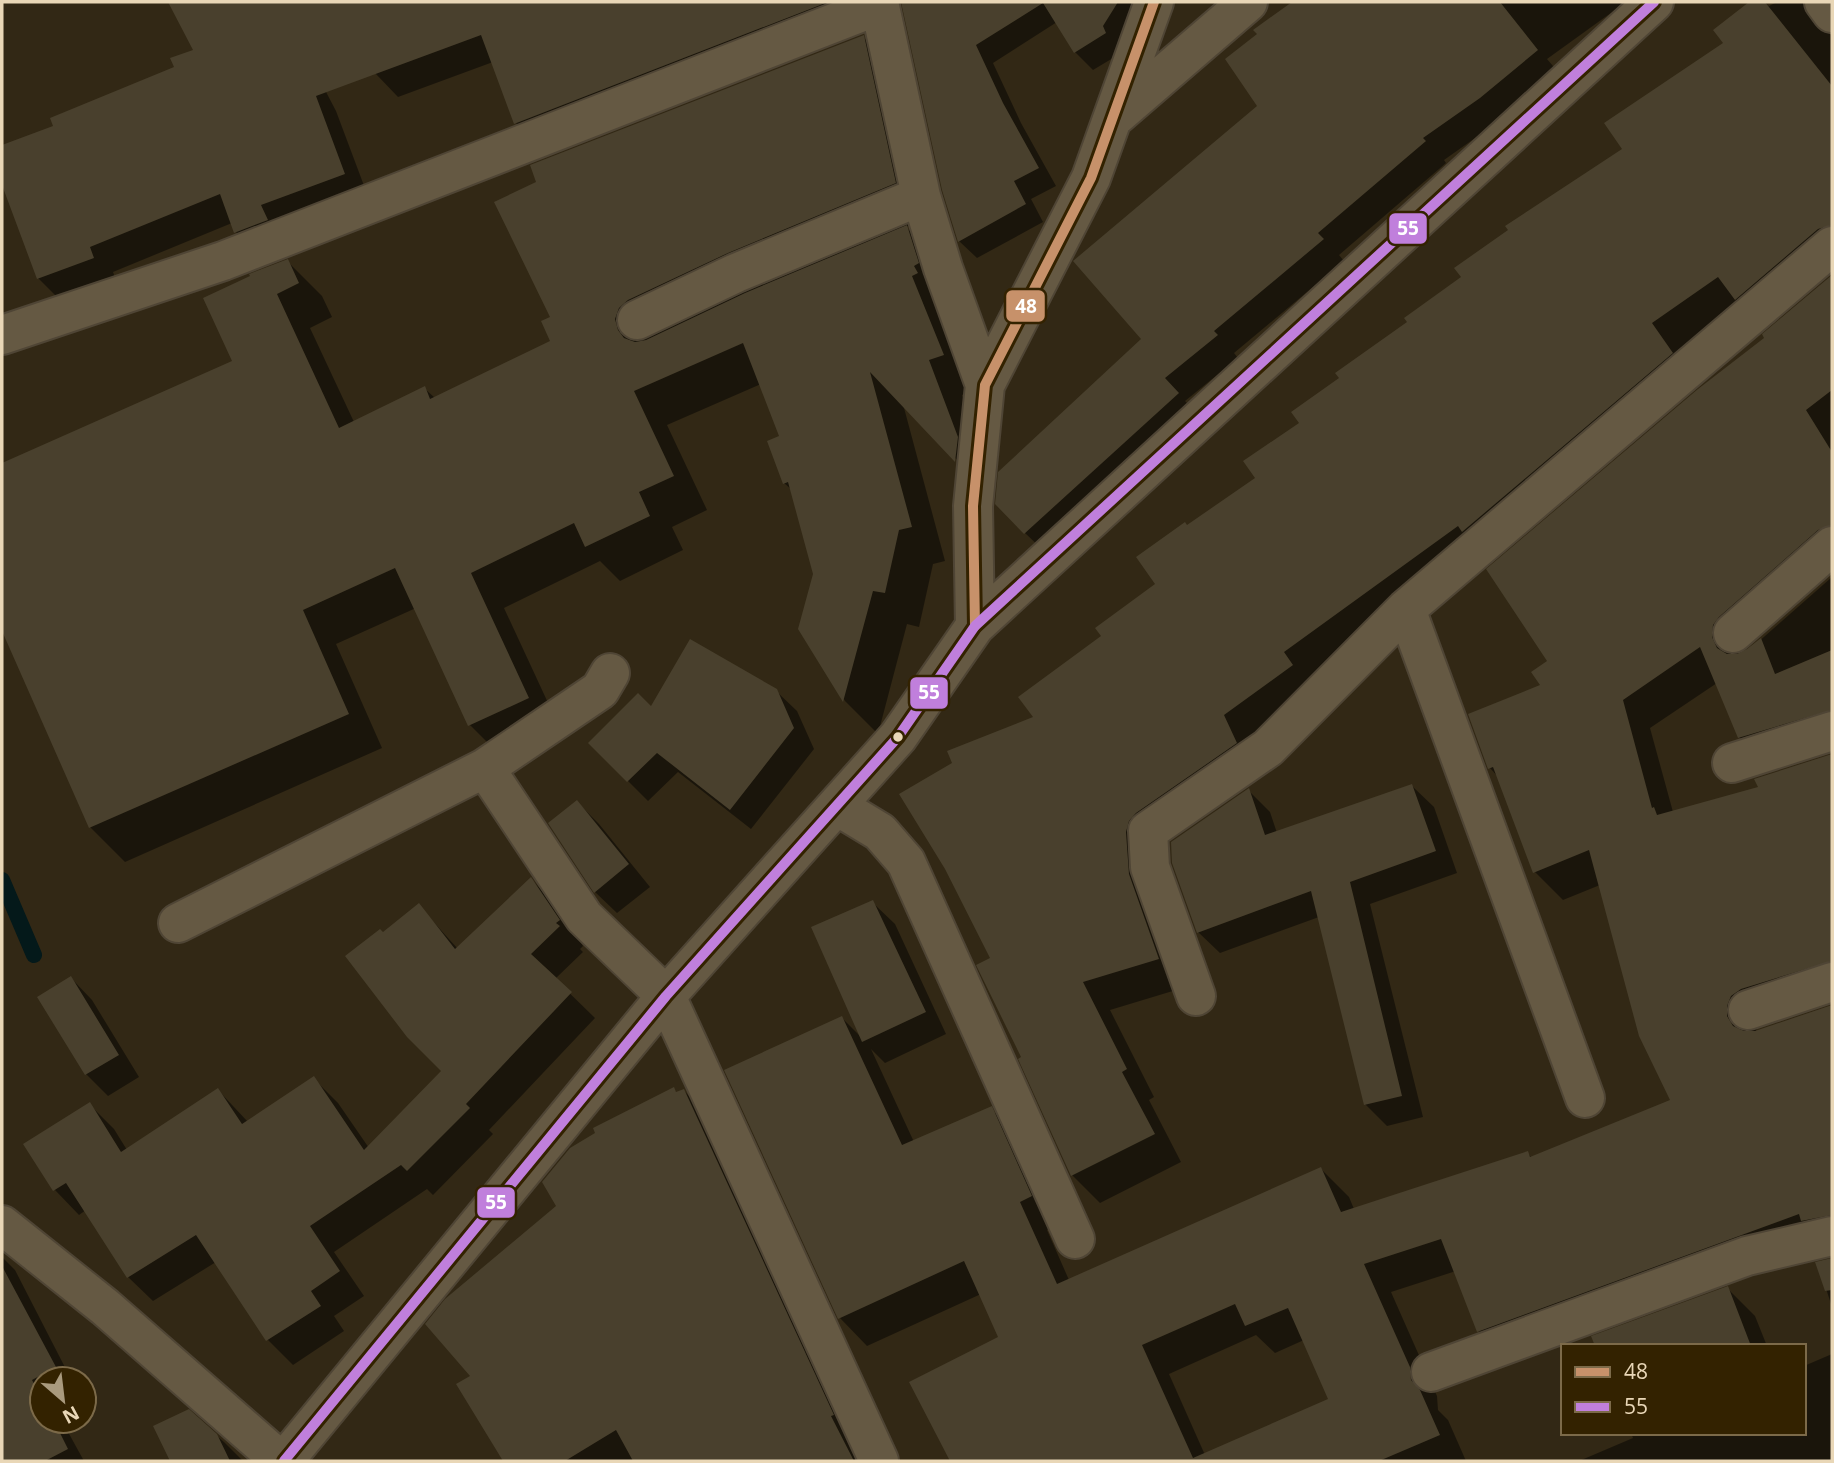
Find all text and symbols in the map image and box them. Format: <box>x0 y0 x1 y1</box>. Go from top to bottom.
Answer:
line badge: 55 <box>1388 212 1428 245</box>
text: 55 <box>1397 215 1419 241</box>
line badge: 48 <box>1005 289 1046 323</box>
text: 48 <box>1015 293 1037 319</box>
line badge: 55 <box>909 676 949 710</box>
text: 55 <box>918 679 940 705</box>
unlabelled marker <box>891 730 905 744</box>
line badge: 55 <box>476 1186 516 1219</box>
text: 55 <box>485 1189 507 1215</box>
legend <box>1561 1344 1806 1435</box>
text: 48 <box>1624 1357 1648 1385</box>
north arrow <box>28 1365 98 1435</box>
text: 55 <box>1624 1392 1648 1420</box>
text: N <box>58 1400 84 1430</box>

